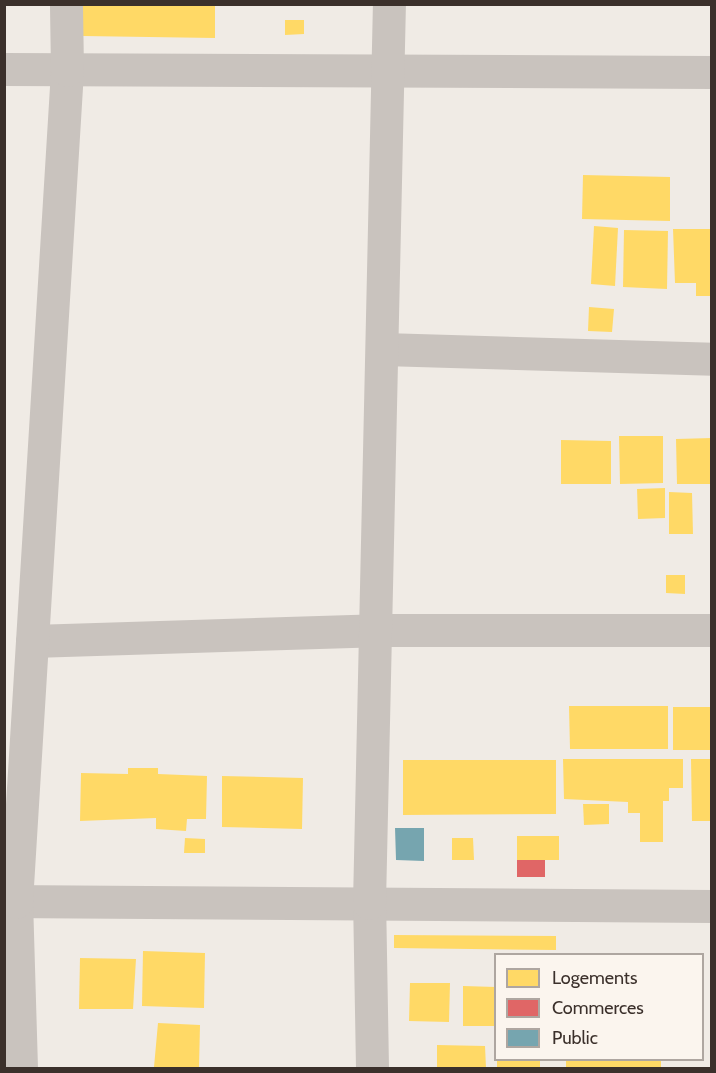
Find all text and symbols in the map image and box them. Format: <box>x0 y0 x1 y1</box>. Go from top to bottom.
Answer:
legend <box>494 953 704 1061</box>
text: Logements <box>552 967 637 989</box>
text: Commerces <box>552 997 644 1019</box>
text: Public <box>552 1027 598 1049</box>

